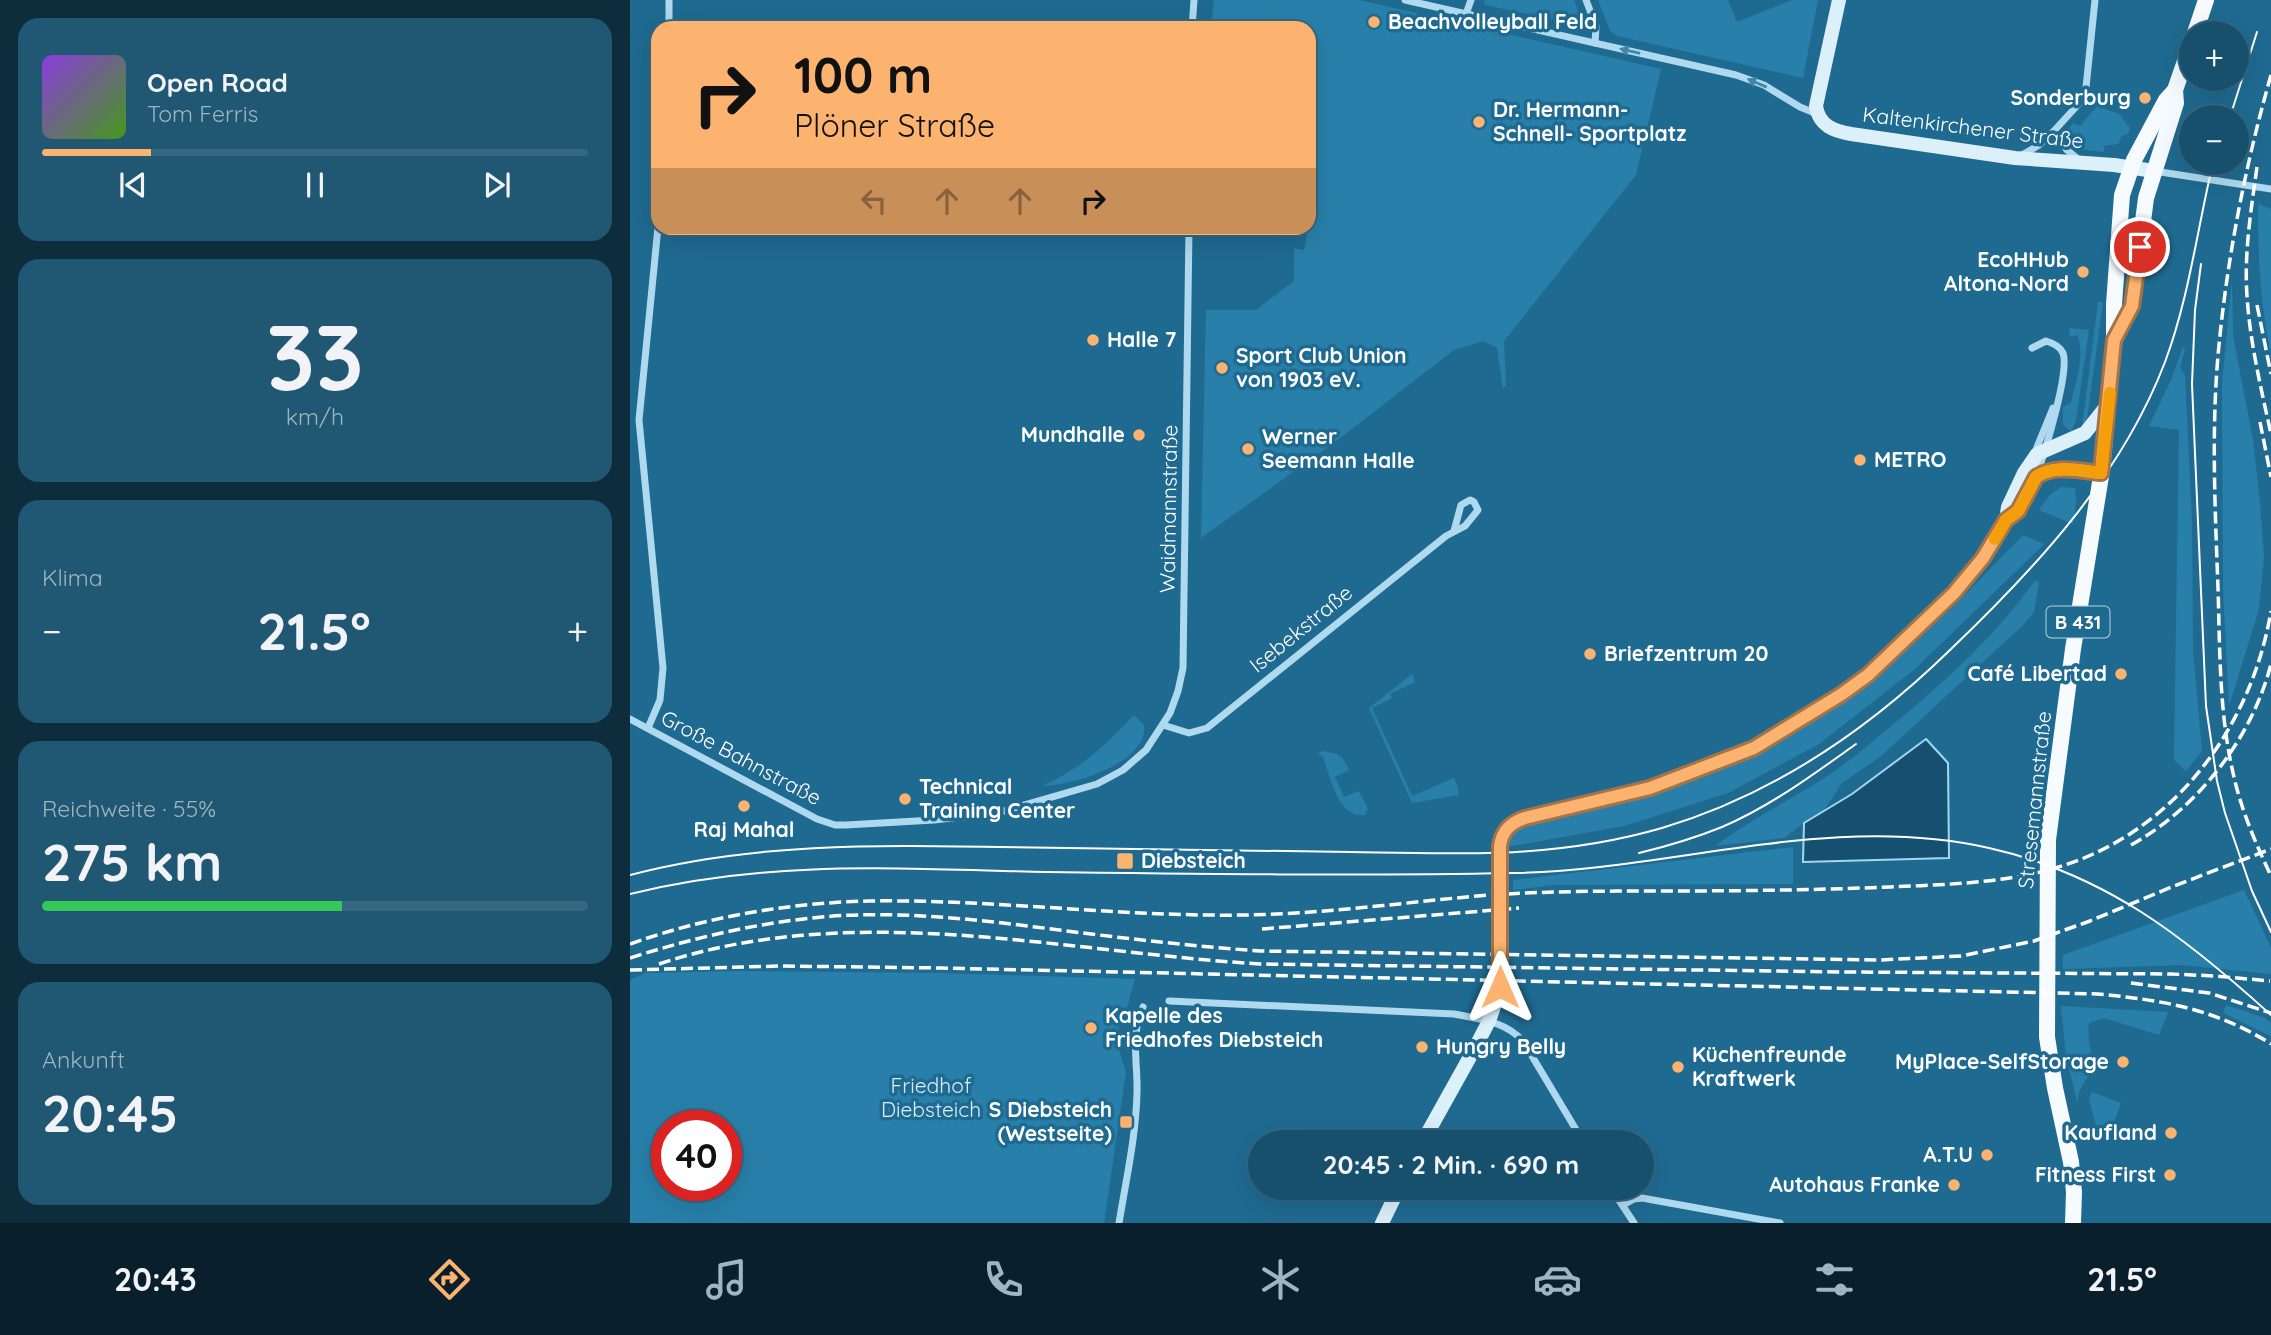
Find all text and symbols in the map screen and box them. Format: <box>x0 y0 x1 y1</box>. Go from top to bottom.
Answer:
place label: Beachvolleyball Feld <box>1388 8 1597 34</box>
marker: Beachvolleyball Feld <box>1366 14 1382 30</box>
map controls <box>2179 21 2249 175</box>
button: + <box>2179 21 2249 91</box>
text: 100 m <box>794 44 932 105</box>
one-way arrow <box>1619 45 1641 56</box>
icon: right <box>679 49 770 140</box>
text: Open Road <box>147 66 288 99</box>
one-way arrow <box>1747 77 1767 89</box>
place label: Sonderburg <box>2010 84 2131 110</box>
marker: Sonderburg <box>2137 90 2153 106</box>
place label: Dr. Hermann- Schnell- Sportplatz <box>1493 96 1687 146</box>
text: Tom Ferris <box>147 99 258 128</box>
street label: Kaltenkirchener Straße <box>1861 101 2085 153</box>
text: Plöner Straße <box>794 105 995 145</box>
button: − <box>2179 105 2249 175</box>
marker: Dr. Hermann- Schnell- Sportplatz <box>1471 114 1487 130</box>
icon: previous <box>114 166 152 204</box>
icon: pause <box>296 166 334 204</box>
icon: next <box>478 166 516 204</box>
icon: left <box>855 182 893 220</box>
icon: ahead <box>928 182 966 220</box>
icon: ahead <box>1001 182 1039 220</box>
icon: right <box>1074 182 1112 220</box>
pin <box>2110 217 2170 277</box>
icon: arrive <box>2121 228 2159 266</box>
place label: EcoHHub Altona-Nord <box>1944 246 2069 296</box>
marker: EcoHHub Altona-Nord <box>2075 264 2091 280</box>
text: 33 <box>266 299 364 413</box>
place label: Halle 7 <box>1107 326 1176 352</box>
marker: Halle 7 <box>1085 332 1101 348</box>
place label: Sport Club Union von 1903 eV. <box>1236 342 1406 392</box>
marker: Sport Club Union von 1903 eV. <box>1214 360 1230 376</box>
text: km/h <box>286 402 344 431</box>
place label: Mundhalle <box>1021 421 1125 447</box>
place label: Werner Seemann Halle <box>1262 423 1415 473</box>
street label: Waidmannstraße <box>1154 425 1182 593</box>
marker: Mundhalle <box>1131 427 1147 443</box>
marker: Werner Seemann Halle <box>1240 441 1256 457</box>
place label: METRO <box>1874 446 1947 472</box>
marker: METRO <box>1852 452 1868 468</box>
text: Klima <box>42 563 103 592</box>
street label: Isebekstraße <box>1244 579 1357 678</box>
text: 21.5° <box>258 598 371 663</box>
text: − <box>42 607 62 655</box>
text: + <box>567 607 588 655</box>
road number: B 431 <box>2046 607 2110 638</box>
place label: Briefzentrum 20 <box>1604 640 1769 666</box>
marker: Briefzentrum 20 <box>1582 646 1598 662</box>
place label: Café Libertad <box>1967 660 2107 686</box>
marker: Café Libertad <box>2113 666 2129 682</box>
street label: Große Bahnstraße <box>657 704 826 810</box>
street label: Stresemannstraße <box>2012 710 2056 890</box>
place label: Technical Training Center <box>919 773 1075 823</box>
marker: Technical Training Center <box>897 791 913 807</box>
text: Reichweite · 55% <box>42 794 216 823</box>
marker: Raj Mahal <box>736 798 752 814</box>
place label: Raj Mahal <box>694 816 794 842</box>
text: 275 km <box>42 829 222 894</box>
place label: Diebsteich <box>1141 847 1246 873</box>
marker: Diebsteich <box>1115 851 1135 871</box>
position arrow <box>1463 950 1537 1024</box>
place label: Kapelle des Friedhofes Diebsteich <box>1105 1002 1323 1052</box>
marker: Kapelle des Friedhofes Diebsteich <box>1083 1020 1099 1036</box>
place label: Hungry Belly <box>1436 1033 1566 1059</box>
marker: Hungry Belly <box>1414 1039 1430 1055</box>
place label: Küchenfreunde Kraftwerk <box>1692 1041 1847 1091</box>
text: Ankunft <box>42 1045 125 1074</box>
place label: MyPlace-SelfStorage <box>1895 1048 2109 1074</box>
marker: MyPlace-SelfStorage <box>2115 1054 2131 1070</box>
marker: Küchenfreunde Kraftwerk <box>1670 1059 1686 1075</box>
park label: Friedhof Diebsteich <box>881 1072 981 1122</box>
text: 20:45 <box>42 1080 178 1145</box>
place label: S Diebsteich (Westseite) <box>989 1096 1112 1146</box>
speed limit sign: 40 <box>651 1110 742 1201</box>
marker: S Diebsteich (Westseite) <box>1118 1114 1134 1130</box>
place label: Kaufland <box>2064 1119 2157 1145</box>
marker: Kaufland <box>2163 1125 2179 1141</box>
place label: A.T.U <box>1923 1141 1973 1167</box>
marker: A.T.U <box>1979 1147 1995 1163</box>
text: 20:45 · 2 Min. · 690 m <box>1323 1148 1579 1181</box>
place label: Fitness First <box>2035 1161 2156 1187</box>
marker: Fitness First <box>2162 1167 2178 1183</box>
place label: Autohaus Franke <box>1769 1171 1940 1197</box>
marker: Autohaus Franke <box>1946 1177 1962 1193</box>
icon: directions <box>425 1255 474 1304</box>
icon: music <box>702 1255 751 1304</box>
icon: phone <box>979 1255 1028 1304</box>
icon: climate <box>1256 1255 1305 1304</box>
icon: car <box>1533 1255 1582 1304</box>
icon: filters <box>1810 1255 1859 1304</box>
text: 20:43 <box>114 1259 197 1299</box>
text: 21.5° <box>2087 1259 2157 1299</box>

